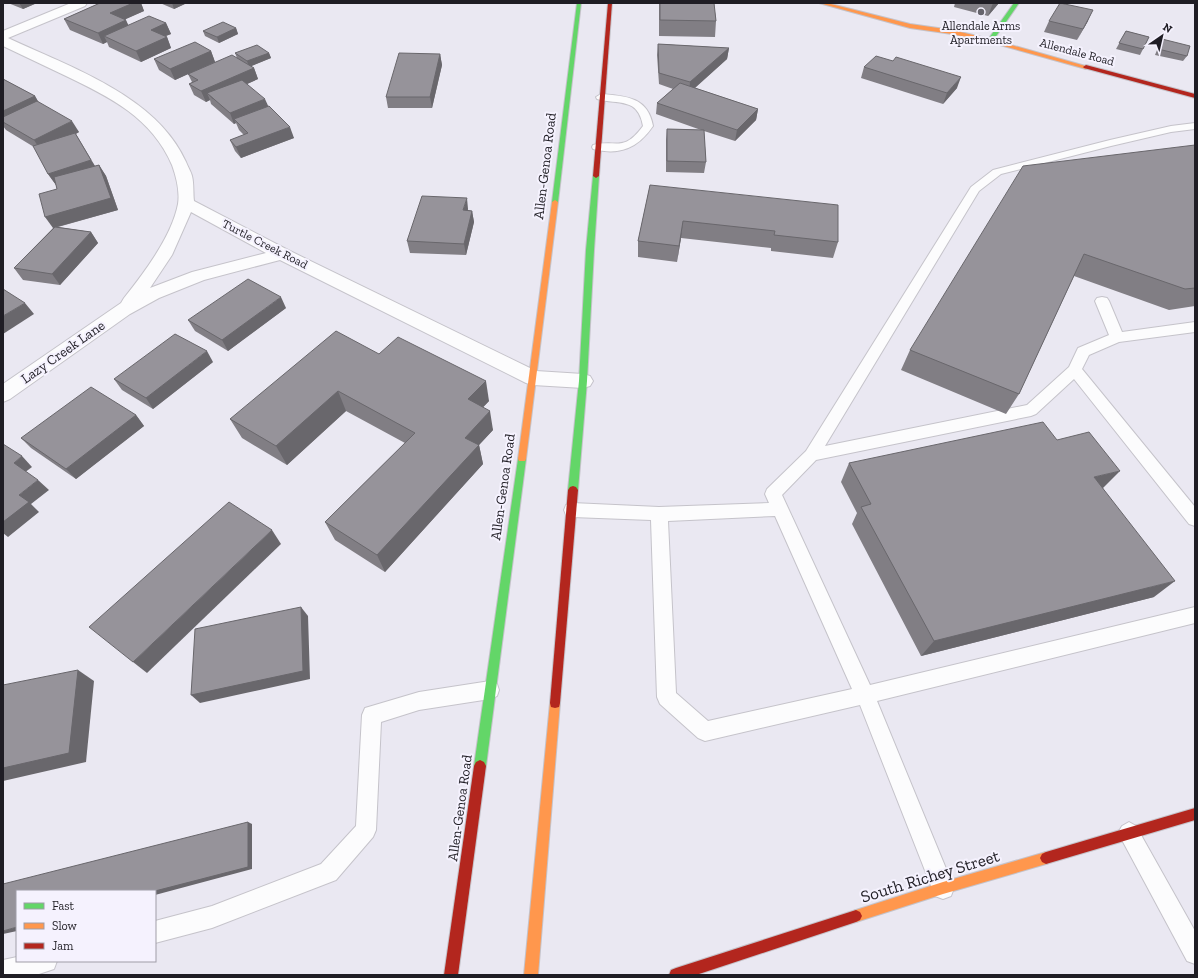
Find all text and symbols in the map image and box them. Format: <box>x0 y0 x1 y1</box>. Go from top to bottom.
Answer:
marker: Allendale Arms Apartments <box>976 7 986 17</box>
north arrow <box>1142 16 1182 56</box>
place label: Allendale Arms Apartments <box>942 19 1020 47</box>
text: N <box>1160 20 1175 36</box>
street label: Allendale Road <box>1038 35 1116 69</box>
street label: Allen-Genoa Road <box>530 111 560 220</box>
street label: Turtle Creek Road <box>220 216 310 272</box>
street label: Lazy Creek Lane <box>18 317 108 387</box>
street label: Allen-Genoa Road <box>487 432 519 541</box>
street label: Allen-Genoa Road <box>444 753 476 862</box>
street label: South Richey Street <box>858 845 1002 907</box>
legend <box>16 890 156 962</box>
text: Fast <box>52 899 75 913</box>
text: Slow <box>52 919 78 933</box>
text: Jam <box>52 939 74 953</box>

